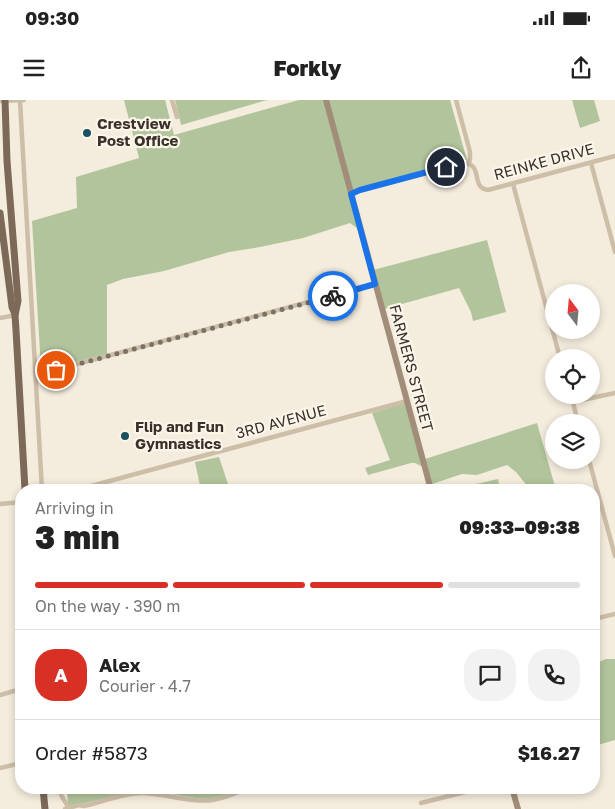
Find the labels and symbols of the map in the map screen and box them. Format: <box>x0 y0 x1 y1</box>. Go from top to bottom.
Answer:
place label: Crestview Post Office <box>97 114 179 149</box>
marker: Crestview Post Office <box>81 127 93 139</box>
street label: REINKE DRIVE <box>492 139 596 183</box>
pin <box>425 146 467 188</box>
courier <box>308 271 358 321</box>
north arrow <box>545 284 600 339</box>
street label: FARMERS STREET <box>386 302 438 433</box>
pin <box>35 349 77 391</box>
street label: 3RD AVENUE <box>234 400 328 442</box>
place label: Flip and Fun Gymnastics <box>135 417 224 452</box>
marker: Flip and Fun Gymnastics <box>119 430 131 442</box>

